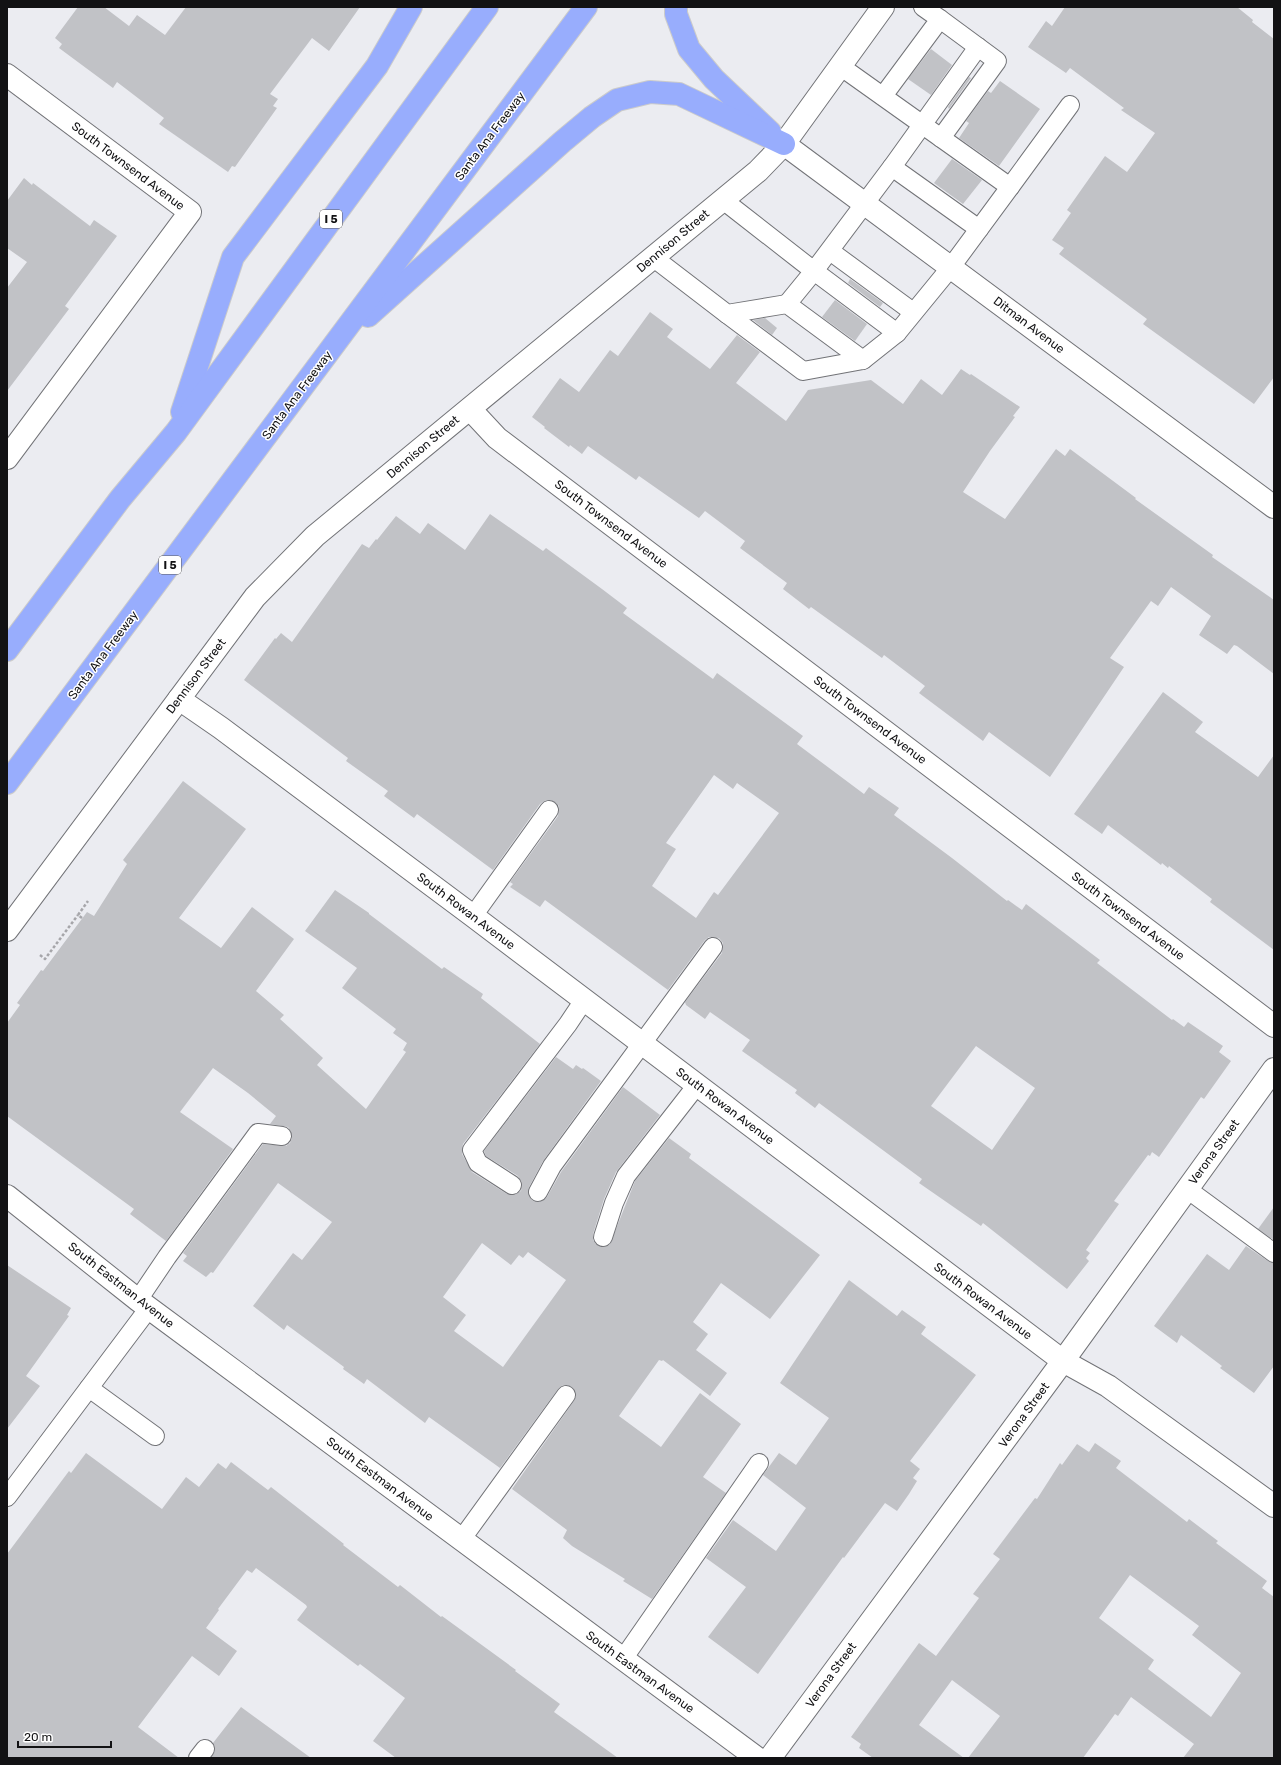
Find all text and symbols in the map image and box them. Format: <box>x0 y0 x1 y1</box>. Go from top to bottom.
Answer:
street label: Santa Ana Freeway <box>452 89 528 183</box>
street label: South Townsend Avenue <box>69 119 187 213</box>
street label: Dennison Street <box>634 206 712 275</box>
road number: I 5 <box>320 210 342 228</box>
street label: Ditman Avenue <box>991 294 1067 356</box>
street label: Santa Ana Freeway <box>259 348 335 442</box>
street label: Dennison Street <box>384 412 462 481</box>
street label: South Townsend Avenue <box>552 477 670 571</box>
road number: I 5 <box>159 556 181 574</box>
street label: Santa Ana Freeway <box>65 608 141 702</box>
street label: Dennison Street <box>163 635 229 716</box>
street label: South Townsend Avenue <box>811 673 929 767</box>
street label: South Townsend Avenue <box>1069 869 1187 963</box>
street label: South Rowan Avenue <box>414 870 518 953</box>
street label: South Rowan Avenue <box>673 1065 777 1148</box>
street label: Verona Street <box>1186 1117 1242 1187</box>
street label: South Eastman Avenue <box>65 1239 177 1331</box>
street label: South Rowan Avenue <box>931 1260 1035 1343</box>
street label: Verona Street <box>996 1380 1052 1450</box>
street label: South Eastman Avenue <box>324 1434 437 1524</box>
street label: South Eastman Avenue <box>583 1628 697 1716</box>
street label: Verona Street <box>803 1640 859 1710</box>
scale bar <box>18 1723 111 1749</box>
text: 20 m <box>24 1730 52 1744</box>

